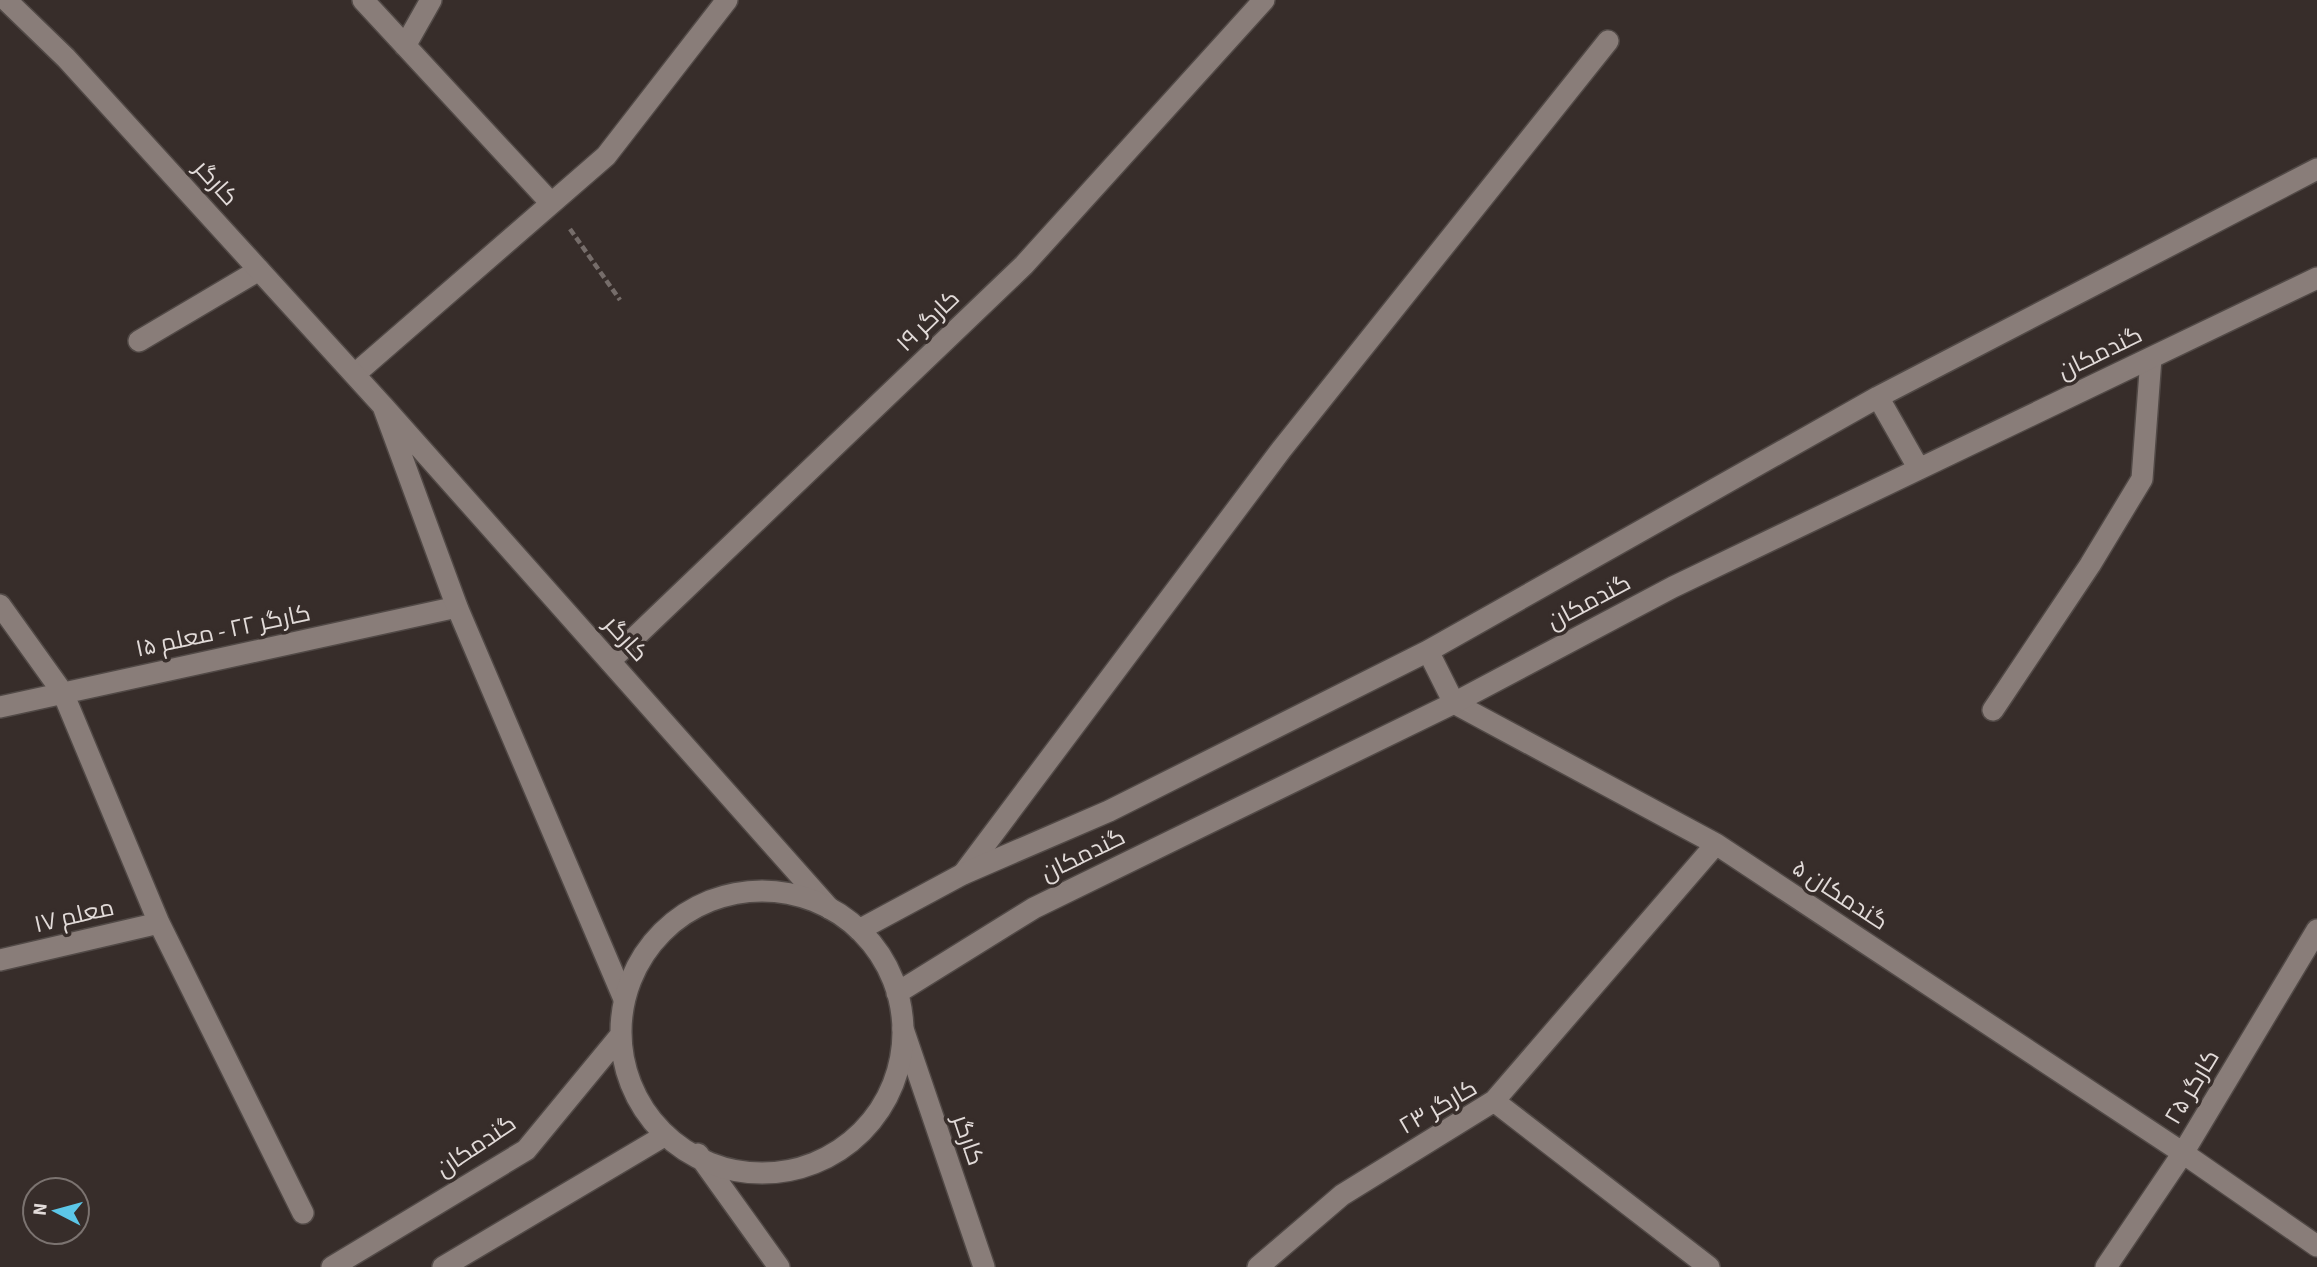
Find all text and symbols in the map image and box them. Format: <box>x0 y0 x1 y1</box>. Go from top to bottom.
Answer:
street label: کارگر <box>184 151 246 214</box>
street label: کارگر ۱۹ <box>888 282 968 360</box>
street label: گندمکان <box>2052 317 2148 389</box>
street label: گندمکان <box>1541 565 1637 639</box>
street label: کارگر ۲۲ - معلم ۱۵ <box>132 595 314 667</box>
street label: کارگر <box>594 607 656 670</box>
street label: گندمکان <box>1035 819 1131 891</box>
street label: گندمکان ۵ <box>1785 851 1895 939</box>
street label: معلم ۱۷ <box>31 890 117 942</box>
street label: کارگر ۲۵ <box>2156 1043 2228 1131</box>
street label: کارگر ۲۳ <box>1392 1070 1484 1144</box>
street label: گندمکان <box>429 1106 523 1186</box>
street label: کارگر <box>942 1108 993 1170</box>
north arrow <box>21 1176 91 1246</box>
text: N <box>26 1202 55 1217</box>

